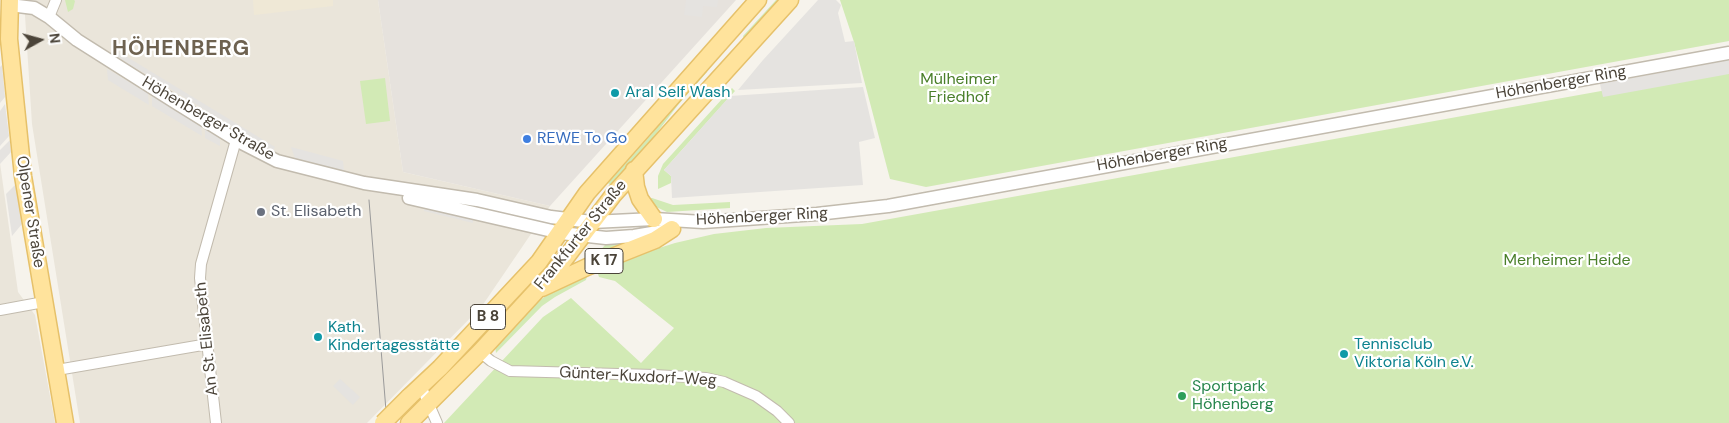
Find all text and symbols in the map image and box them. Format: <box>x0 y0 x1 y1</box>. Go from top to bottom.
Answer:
north arrow <box>15 15 65 65</box>
text: N <box>45 32 64 44</box>
district label: HÖHENBERG <box>111 36 251 62</box>
street label: Höhenberger Ring <box>1494 62 1628 104</box>
park label: Mülheimer Friedhof <box>920 70 998 108</box>
street label: Höhenberger Straße <box>138 73 278 165</box>
place label: Aral Self Wash <box>625 83 730 103</box>
marker: Aral Self Wash <box>609 87 621 99</box>
place label: REWE To Go <box>537 129 627 149</box>
marker: REWE To Go <box>521 133 533 145</box>
street label: Höhenberger Ring <box>1095 134 1229 176</box>
street label: Olpener Straße <box>12 155 48 269</box>
street label: Frankfurter Straße <box>531 176 631 294</box>
place label: St. Elisabeth <box>271 202 361 222</box>
street label: Höhenberger Ring <box>696 204 828 230</box>
marker: St. Elisabeth <box>255 206 267 218</box>
road number: K 17 <box>585 248 623 274</box>
park label: Merheimer Heide <box>1503 251 1631 271</box>
street label: An St. Elisabeth <box>191 281 223 397</box>
road number: B 8 <box>470 304 506 330</box>
place label: Kath. Kindertagesstätte <box>328 318 460 356</box>
marker: Kath. Kindertagesstätte <box>312 331 324 343</box>
place label: Tennisclub Viktoria Köln e.V. <box>1354 335 1474 373</box>
marker: Tennisclub Viktoria Köln e.V. <box>1338 348 1350 360</box>
street label: Günter-Kuxdorf-Weg <box>559 363 717 391</box>
place label: Sportpark Höhenberg <box>1192 377 1274 415</box>
marker: Sportpark Höhenberg <box>1176 390 1188 402</box>

